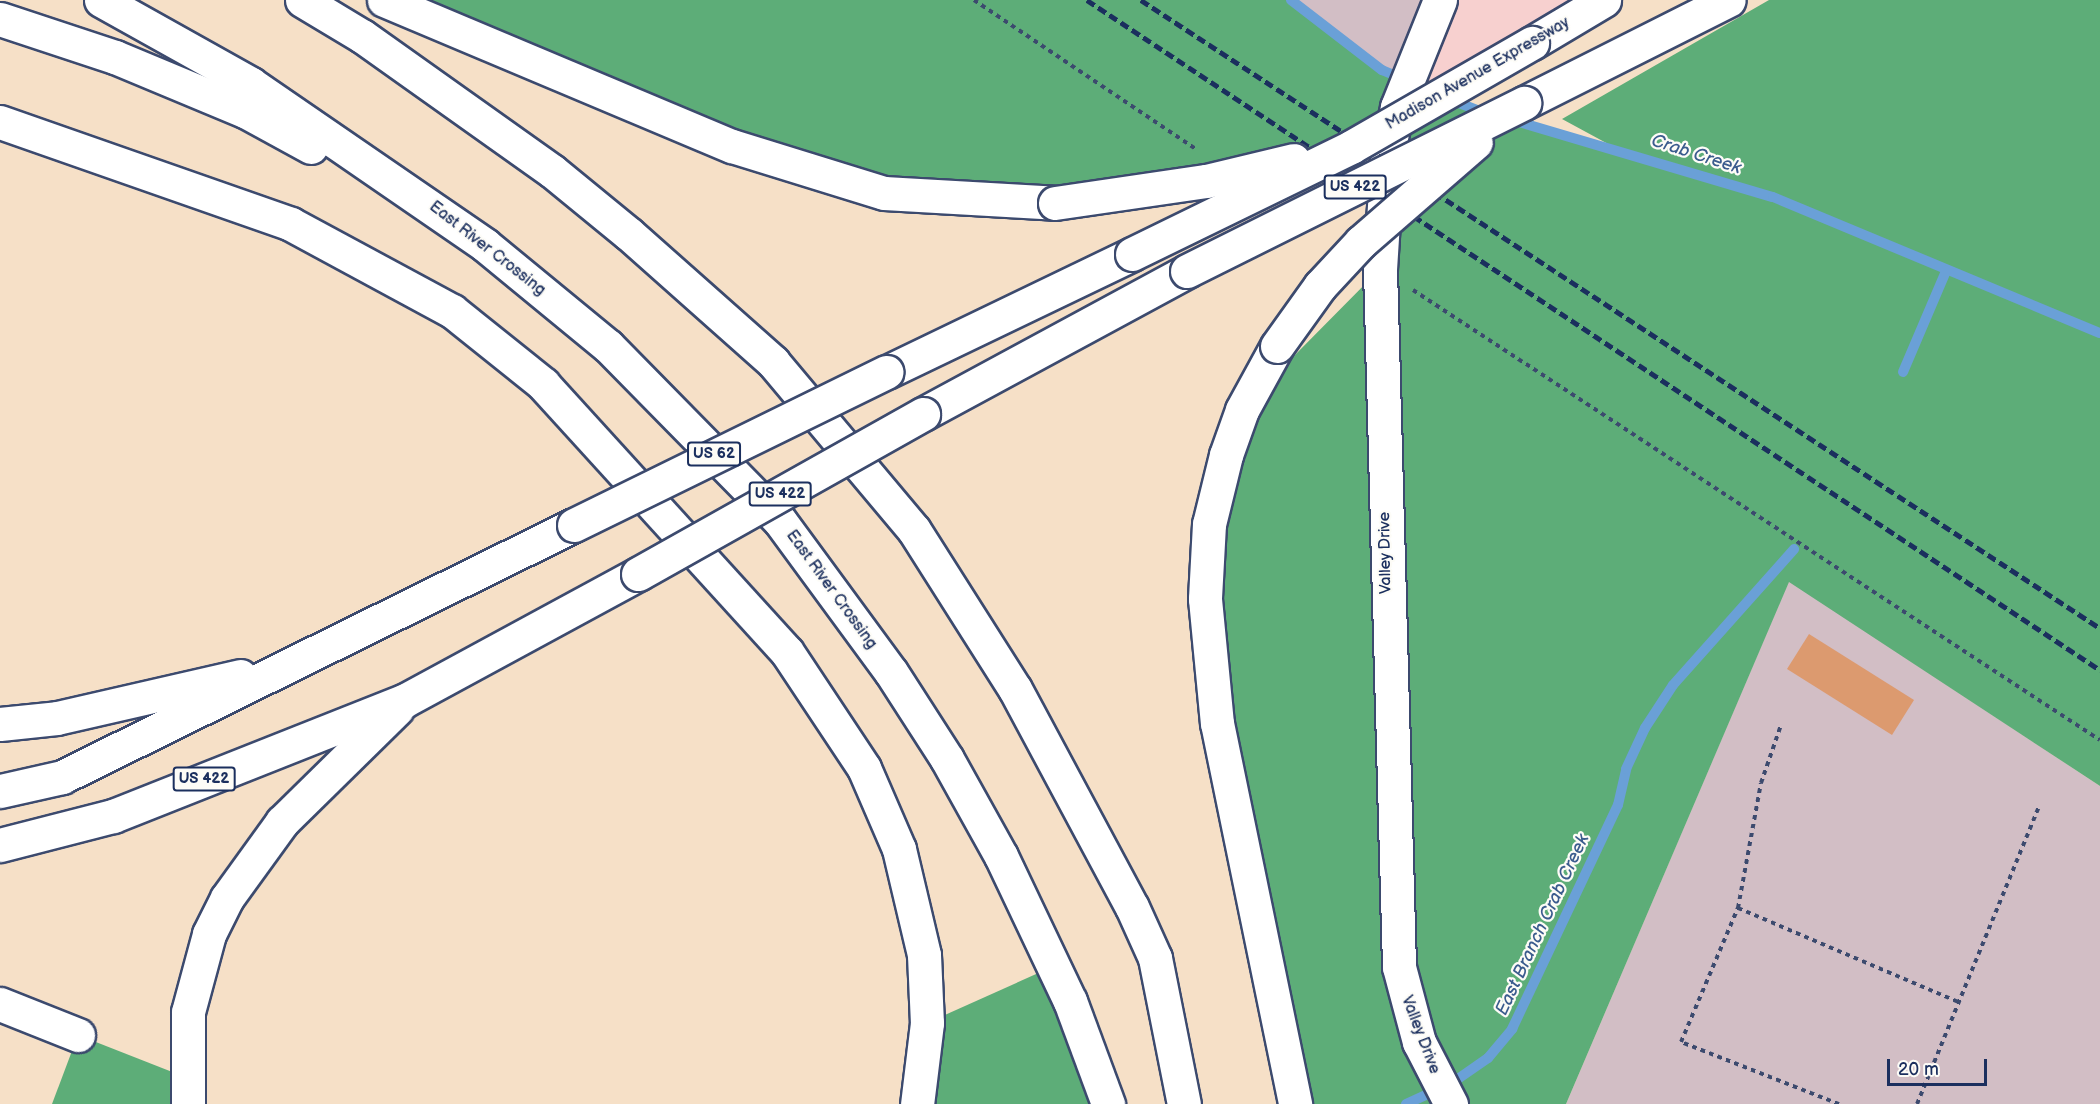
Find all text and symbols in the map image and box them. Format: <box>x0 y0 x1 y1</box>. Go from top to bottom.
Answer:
street label: Madison Avenue Expressway <box>1383 13 1573 135</box>
water label: Crab Creek <box>1648 130 1744 180</box>
road number: US 422 <box>1324 175 1386 199</box>
street label: East River Crossing <box>425 198 549 300</box>
road number: US 62 <box>687 442 741 466</box>
road number: US 422 <box>748 482 812 506</box>
street label: Valley Drive <box>1376 511 1396 595</box>
street label: East River Crossing <box>781 527 881 653</box>
road number: US 422 <box>172 767 236 791</box>
water label: East Branch Crab Creek <box>1492 831 1594 1019</box>
street label: Valley Drive <box>1396 993 1444 1077</box>
scale bar <box>1890 1047 1990 1085</box>
text: 20 m <box>1898 1059 1939 1080</box>

